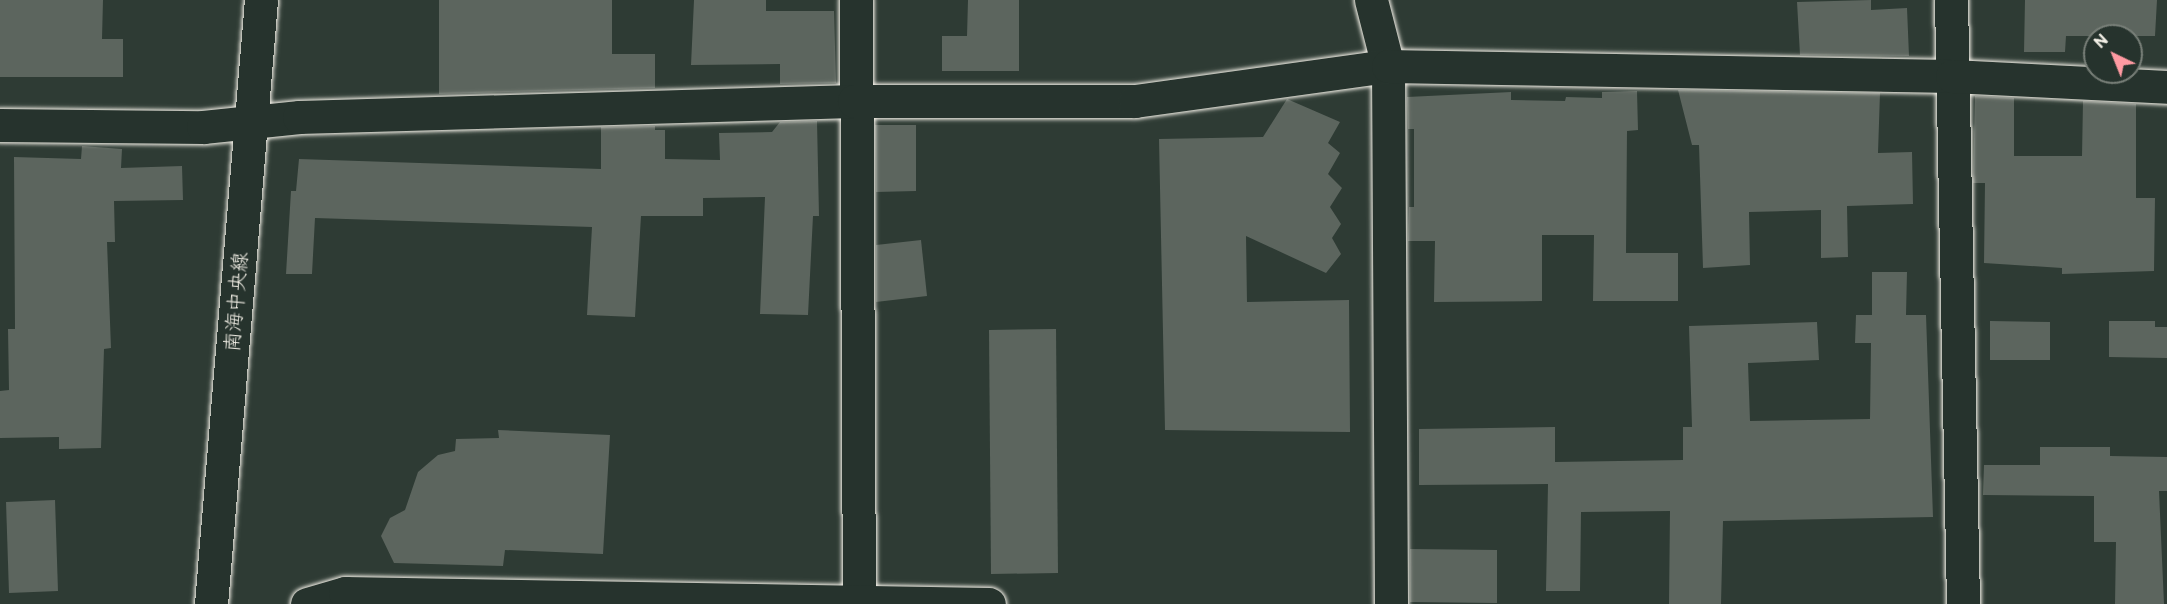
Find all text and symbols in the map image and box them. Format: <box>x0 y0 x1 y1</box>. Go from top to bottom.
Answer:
north arrow <box>2083 24 2143 84</box>
text: N <box>2091 31 2113 53</box>
street label: 南海中央線 <box>221 251 253 353</box>

